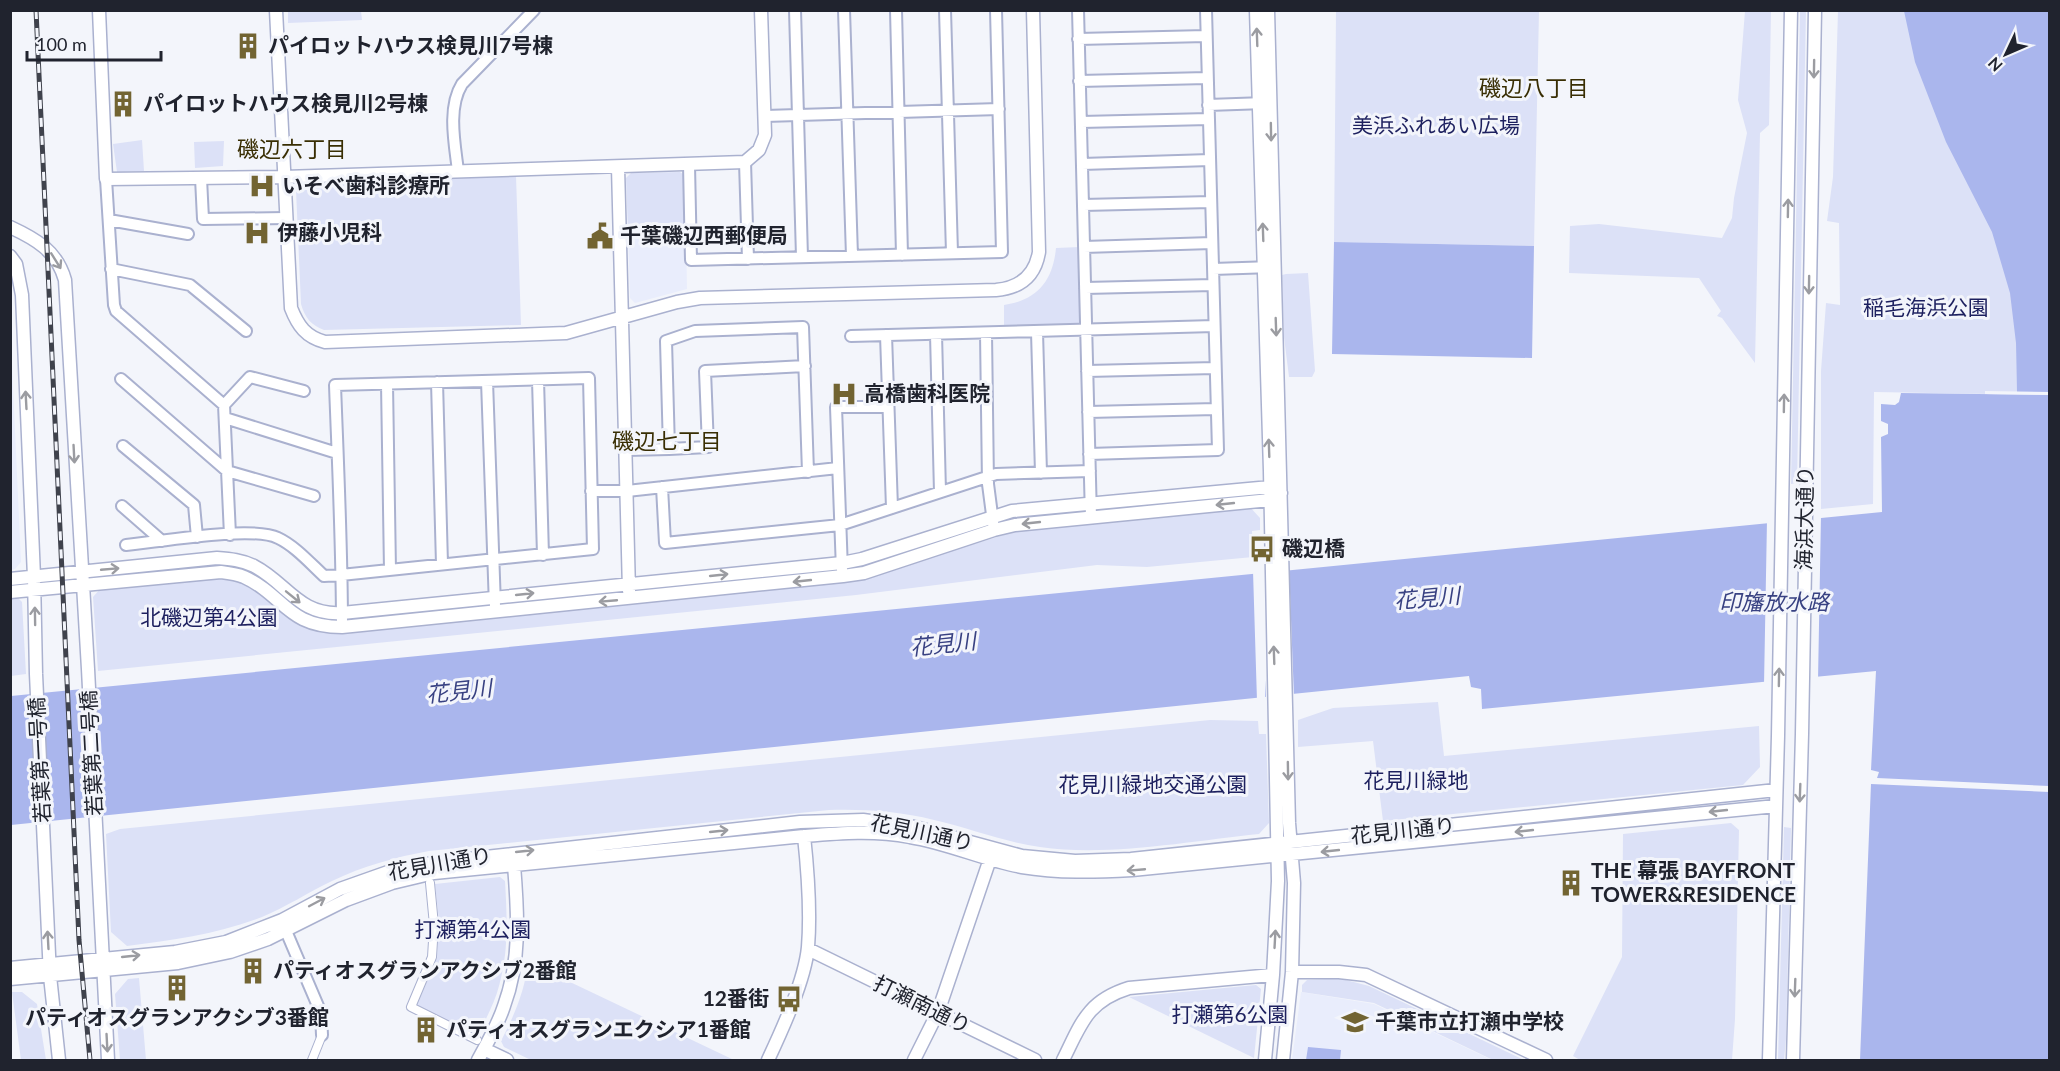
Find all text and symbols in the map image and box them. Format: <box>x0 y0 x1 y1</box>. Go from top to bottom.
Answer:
scale bar <box>27 24 160 62</box>
north arrow <box>1976 24 2036 84</box>
one-way arrow <box>1252 28 1263 48</box>
building icon: パイロットハウス検見川7号棟 <box>233 31 263 61</box>
place label: パイロットハウス検見川7号棟 <box>268 32 553 57</box>
text: 100 m <box>36 33 87 55</box>
text: N <box>1984 54 2006 76</box>
one-way arrow <box>1808 58 1819 78</box>
district label: 磯辺八丁目 <box>1479 74 1589 101</box>
building icon: パイロットハウス検見川2号棟 <box>108 89 138 119</box>
place label: パイロットハウス検見川2号棟 <box>143 90 428 115</box>
park label: 美浜ふれあい広場 <box>1352 112 1520 137</box>
one-way arrow <box>1265 121 1277 141</box>
district label: 磯辺六丁目 <box>237 135 347 162</box>
hospital icon: いそべ歯科診療所 <box>247 171 277 201</box>
place label: いそべ歯科診療所 <box>282 172 450 197</box>
one-way arrow <box>1782 199 1793 219</box>
hospital icon: 伊藤小児科 <box>242 218 272 248</box>
place label: 伊藤小児科 <box>277 219 382 244</box>
public building icon: 千葉磯辺西郵便局 <box>585 221 615 251</box>
place label: 千葉磯辺西郵便局 <box>620 222 788 247</box>
one-way arrow <box>1257 223 1268 243</box>
one-way arrow <box>50 252 62 269</box>
one-way arrow <box>1803 274 1815 294</box>
park label: 稲毛海浜公園 <box>1863 294 1989 319</box>
one-way arrow <box>1270 316 1282 336</box>
hospital icon: 高橋歯科医院 <box>829 379 859 409</box>
place label: 高橋歯科医院 <box>864 380 990 405</box>
one-way arrow <box>21 391 32 411</box>
one-way arrow <box>1778 394 1790 414</box>
district label: 磯辺七丁目 <box>612 427 722 454</box>
one-way arrow <box>1263 439 1275 459</box>
one-way arrow <box>69 443 80 463</box>
street label: 海浜大通り <box>1790 465 1817 571</box>
one-way arrow <box>1216 499 1235 510</box>
one-way arrow <box>1021 518 1041 529</box>
bus stop icon: 磯辺橋 <box>1247 534 1277 564</box>
place label: 磯辺橋 <box>1282 535 1345 560</box>
one-way arrow <box>100 563 120 574</box>
one-way arrow <box>708 569 728 580</box>
one-way arrow <box>793 576 812 587</box>
water label: 花見川 <box>1393 581 1463 614</box>
one-way arrow <box>514 588 534 599</box>
water label: 印旛放水路 <box>1719 588 1831 615</box>
one-way arrow <box>285 590 301 603</box>
one-way arrow <box>599 596 618 607</box>
park label: 北磯辺第4公園 <box>140 604 278 629</box>
one-way arrow <box>29 606 40 626</box>
water label: 花見川 <box>909 626 979 660</box>
one-way arrow <box>1268 645 1279 665</box>
one-way arrow <box>1773 668 1785 688</box>
water label: 花見川 <box>425 673 495 707</box>
street label: 若葉第二号橋 <box>75 690 106 817</box>
street label: 若葉第一号橋 <box>23 697 54 824</box>
one-way arrow <box>1282 760 1294 780</box>
park label: 花見川緑地 <box>1364 767 1469 792</box>
park label: 花見川緑地交通公園 <box>1059 771 1248 796</box>
one-way arrow <box>1794 782 1805 802</box>
one-way arrow <box>1708 806 1728 817</box>
street label: 花見川通り <box>868 808 976 855</box>
street label: 花見川通り <box>1349 812 1456 847</box>
one-way arrow <box>708 825 728 836</box>
one-way arrow <box>1514 826 1534 837</box>
street label: 花見川通り <box>386 841 494 884</box>
one-way arrow <box>514 845 534 856</box>
one-way arrow <box>1320 846 1340 857</box>
place label: THE 幕張 BAYFRONT TOWER&RESIDENCE <box>1591 857 1796 906</box>
one-way arrow <box>1126 864 1146 875</box>
building icon: THE 幕張 BAYFRONT TOWER&RESIDENCE <box>1556 868 1586 898</box>
one-way arrow <box>307 896 325 907</box>
park label: 打瀬第4公園 <box>414 916 532 941</box>
one-way arrow <box>43 930 54 950</box>
one-way arrow <box>1269 930 1280 950</box>
one-way arrow <box>121 950 141 961</box>
building icon: パティオスグランアクシブ2番館 <box>238 956 268 986</box>
place label: パティオスグランアクシブ2番館 <box>273 957 577 982</box>
street label: 打瀬南通り <box>870 969 975 1038</box>
building icon: パティオスグランアクシブ3番館 <box>162 973 192 1003</box>
one-way arrow <box>1790 977 1801 997</box>
bus stop icon: 12番街 <box>774 984 804 1014</box>
place label: 12番街 <box>703 985 769 1010</box>
park label: 打瀬第6公園 <box>1171 1001 1289 1026</box>
place label: パティオスグランアクシブ3番館 <box>25 1004 329 1029</box>
school or university icon: 千葉市立打瀬中学校 <box>1340 1007 1370 1037</box>
place label: 千葉市立打瀬中学校 <box>1375 1008 1564 1033</box>
building icon: パティオスグランエクシア1番館 <box>411 1015 441 1045</box>
place label: パティオスグランエクシア1番館 <box>446 1016 751 1041</box>
one-way arrow <box>101 1033 112 1053</box>

